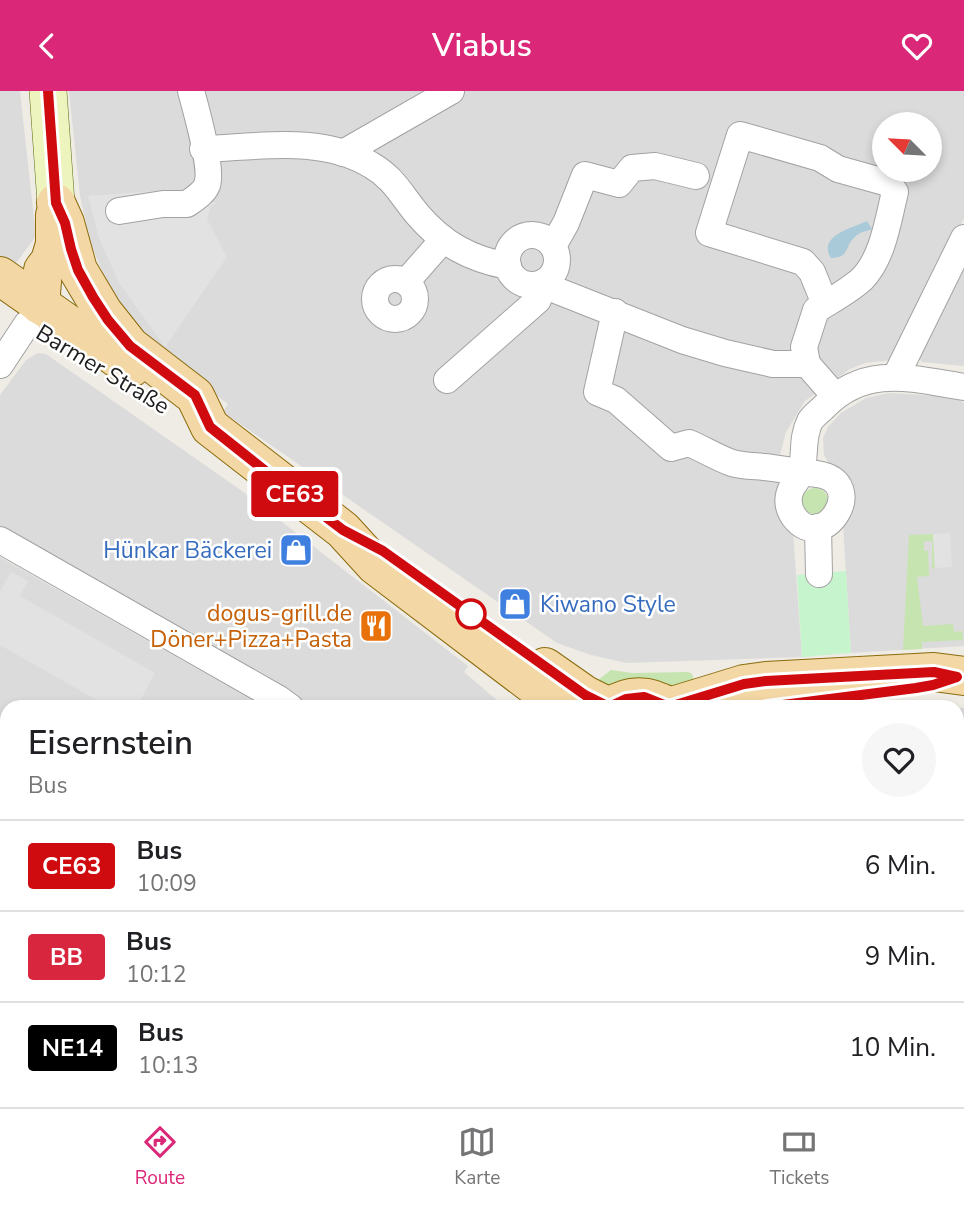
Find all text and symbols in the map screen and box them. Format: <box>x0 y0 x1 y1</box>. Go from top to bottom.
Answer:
text: Viabus <box>432 24 532 67</box>
icon: back <box>28 27 66 65</box>
icon: heart <box>898 27 936 65</box>
north arrow <box>872 112 942 182</box>
map controls <box>872 112 942 182</box>
street label: Barmer Straße <box>30 317 175 422</box>
line badge: CE63 <box>246 471 344 517</box>
text: CE63 <box>265 478 325 510</box>
shop icon: Hünkar Bäckerei <box>277 531 315 569</box>
place label: Hünkar Bäckerei <box>103 535 272 566</box>
shop icon: Kiwano Style <box>496 585 534 623</box>
place label: Kiwano Style <box>540 589 676 620</box>
place label: dogus-grill.de Döner+Pizza+Pasta <box>150 598 352 655</box>
unlabelled marker <box>456 599 486 629</box>
restaurant icon: dogus-grill.de Döner+Pizza+Pasta <box>357 607 395 645</box>
text: Eisernstein <box>28 721 193 766</box>
button: heart <box>862 723 936 797</box>
text: Bus <box>28 770 68 801</box>
text: Bus <box>136 833 182 868</box>
text: 6 Min. <box>865 848 936 883</box>
text: CE63 <box>42 850 101 882</box>
text: 10:09 <box>136 868 197 899</box>
text: Bus <box>126 924 172 959</box>
text: 9 Min. <box>865 939 936 974</box>
text: BB <box>50 941 83 973</box>
text: 10:12 <box>126 959 186 990</box>
text: Bus <box>138 1015 184 1050</box>
text: 10 Min. <box>849 1030 936 1065</box>
text: NE14 <box>42 1032 103 1064</box>
text: 10:13 <box>138 1050 199 1081</box>
tab: Route <box>135 1123 185 1191</box>
tab: Karte <box>454 1123 500 1191</box>
tab: Tickets <box>770 1123 829 1191</box>

